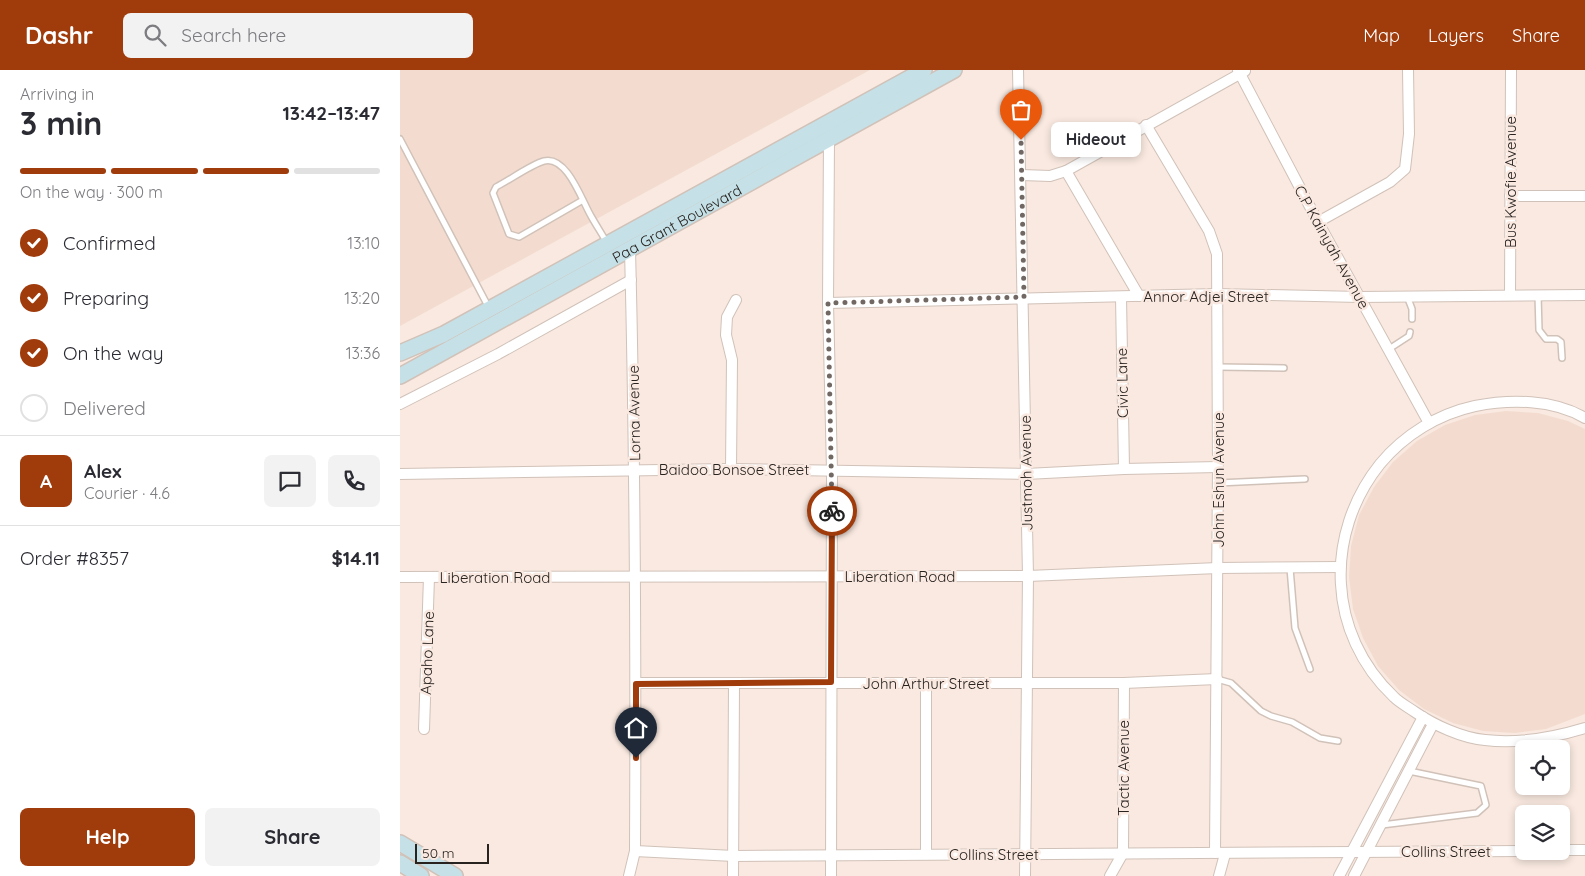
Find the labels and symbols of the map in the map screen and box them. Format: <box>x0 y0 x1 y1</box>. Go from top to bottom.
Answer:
pin <box>1000 89 1042 140</box>
street label: Bus Kwofie Avenue <box>1501 116 1520 248</box>
callout: Hideout <box>1051 122 1141 158</box>
street label: Paa Grant Boulevard <box>609 180 745 267</box>
street label: C.P Kainyah Avenue <box>1290 182 1374 312</box>
street label: Annor Adjei Street <box>1143 287 1269 306</box>
street label: Civic Lane <box>1112 348 1132 418</box>
street label: Lorna Avenue <box>624 365 644 461</box>
street label: John Eshun Avenue <box>1209 412 1228 548</box>
street label: Justmoh Avenue <box>1015 415 1037 531</box>
street label: Baidoo Bonsoe Street <box>659 460 809 479</box>
courier <box>807 486 857 536</box>
street label: Liberation Road <box>845 567 955 586</box>
street label: Liberation Road <box>440 568 550 587</box>
street label: Apaho Lane <box>416 611 438 695</box>
street label: John Arthur Street <box>862 674 990 693</box>
pin <box>615 707 657 758</box>
street label: Tactic Avenue <box>1114 720 1133 816</box>
scale bar <box>415 841 489 864</box>
street label: Collins Street <box>1401 842 1491 861</box>
street label: Collins Street <box>949 845 1039 864</box>

